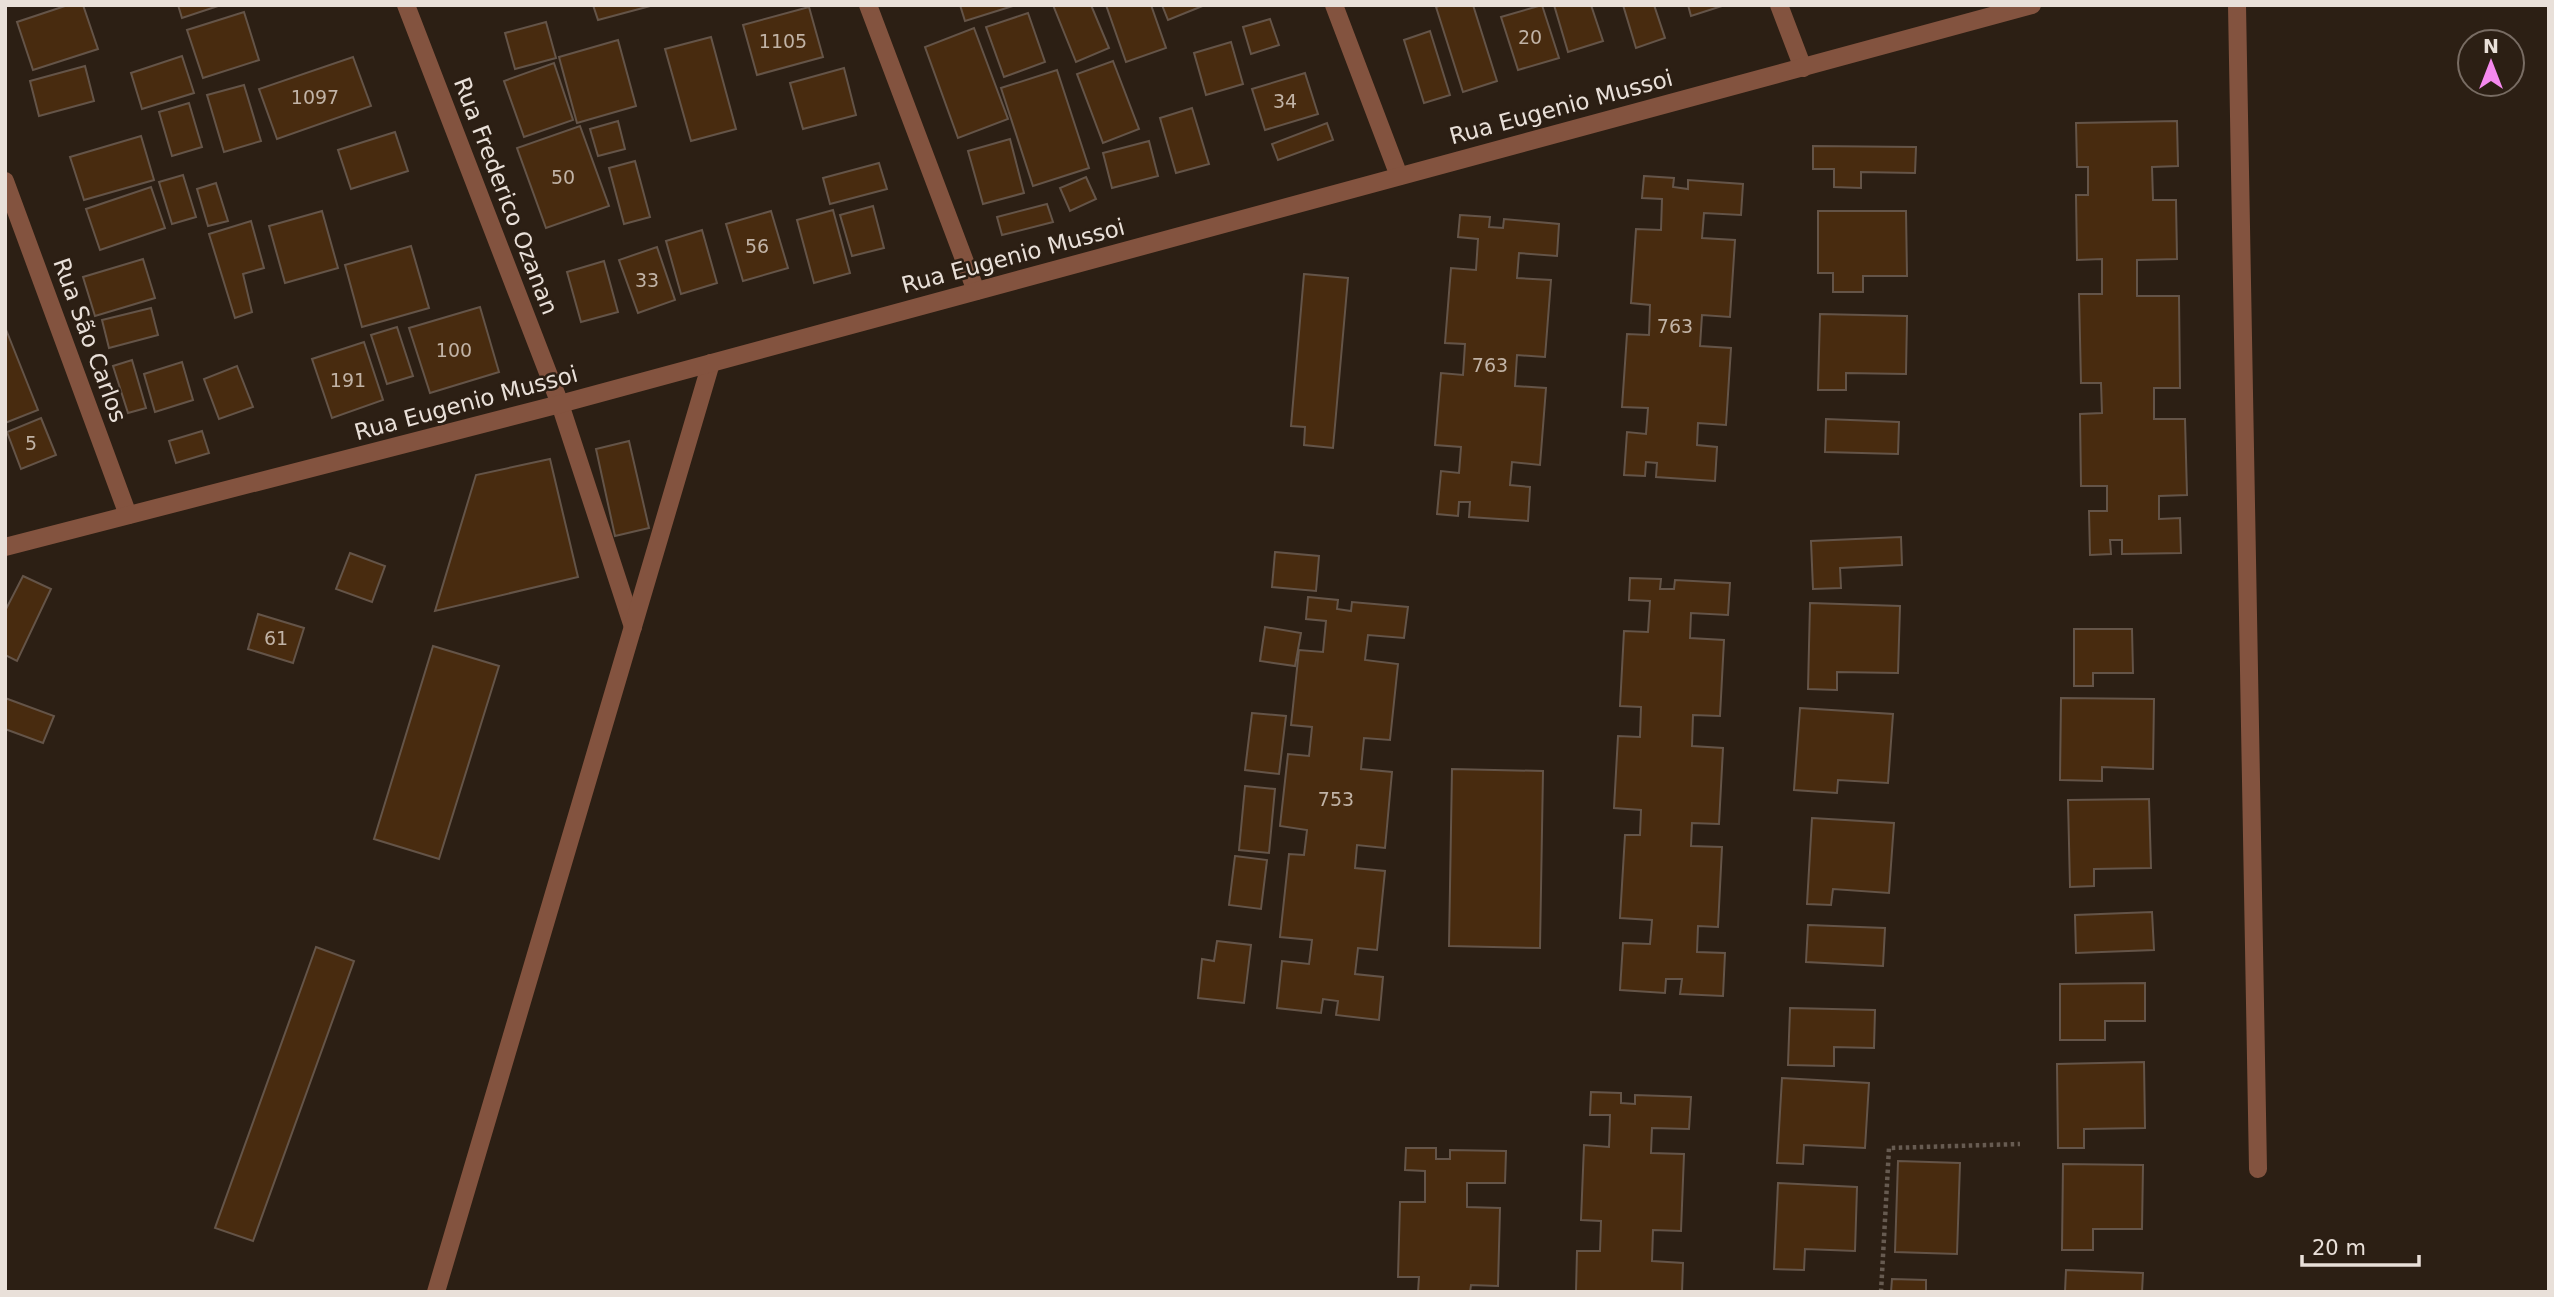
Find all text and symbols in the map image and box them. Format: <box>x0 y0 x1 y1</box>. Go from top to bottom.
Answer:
house number: 20 <box>1518 26 1542 48</box>
north arrow <box>2456 28 2526 98</box>
house number: 1105 <box>759 30 807 52</box>
text: N <box>2483 35 2499 57</box>
street label: Rua Eugenio Mussoi <box>1447 65 1675 149</box>
street label: Rua Frederico Ozanan <box>449 74 563 318</box>
house number: 1097 <box>291 86 339 108</box>
house number: 34 <box>1273 90 1297 112</box>
house number: 50 <box>551 166 575 188</box>
street label: Rua Eugenio Mussoi <box>899 214 1127 298</box>
house number: 56 <box>745 235 769 257</box>
street label: Rua São Carlos <box>48 254 132 426</box>
house number: 33 <box>635 269 659 291</box>
house number: 763 <box>1657 315 1693 337</box>
house number: 100 <box>436 339 472 361</box>
house number: 763 <box>1472 354 1508 376</box>
street label: Rua Eugenio Mussoi <box>352 361 580 445</box>
house number: 191 <box>330 369 366 391</box>
house number: 5 <box>25 432 37 454</box>
house number: 61 <box>264 627 288 649</box>
house number: 753 <box>1318 788 1354 810</box>
scale bar <box>2302 1224 2419 1268</box>
text: 20 m <box>2312 1236 2366 1260</box>

